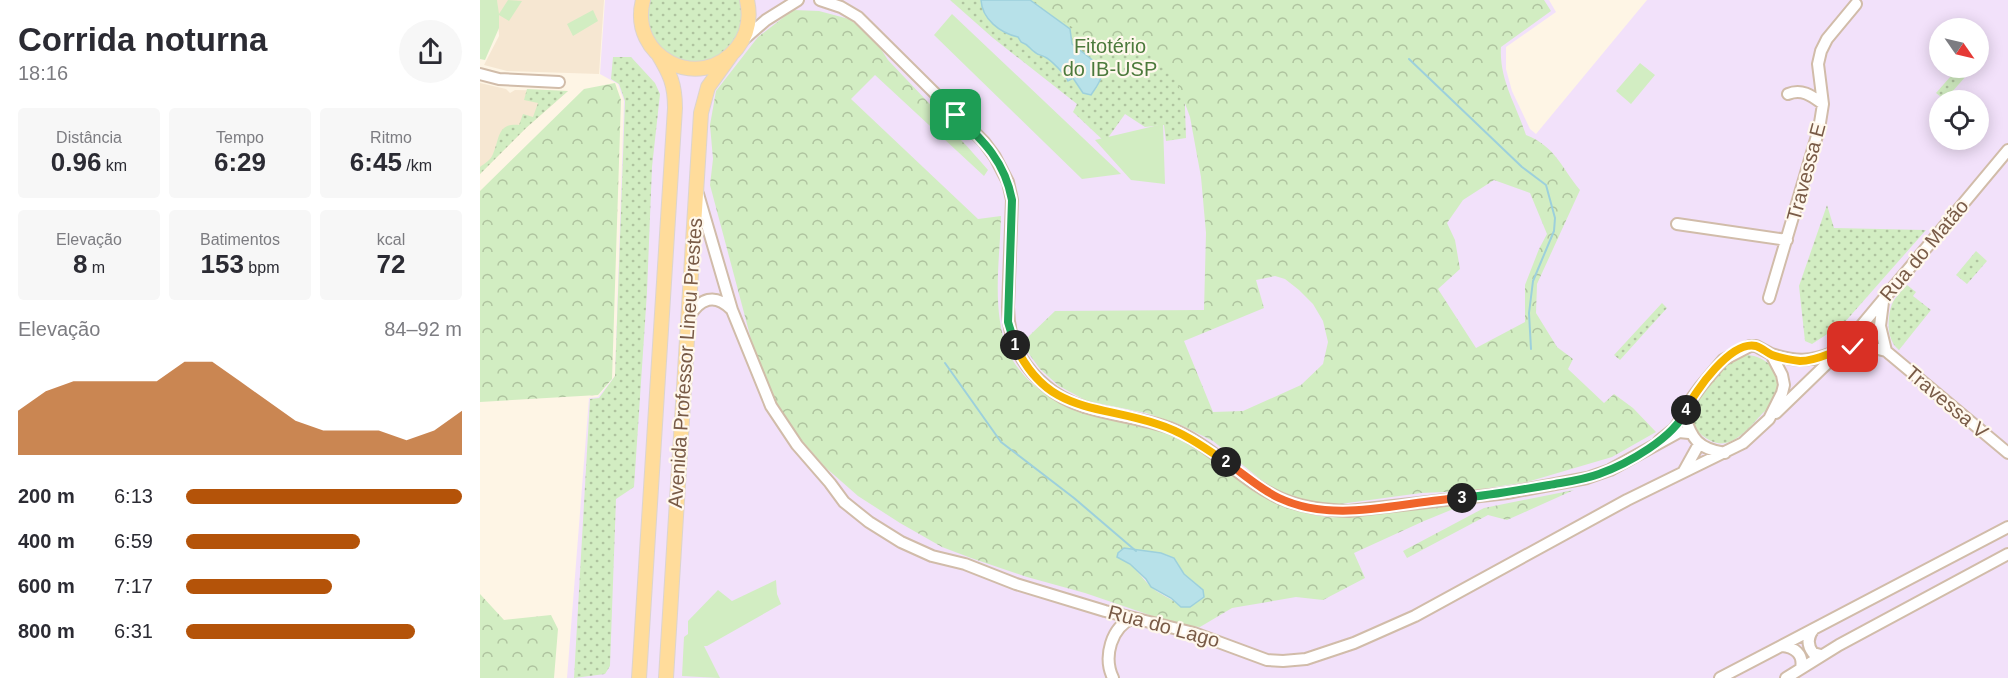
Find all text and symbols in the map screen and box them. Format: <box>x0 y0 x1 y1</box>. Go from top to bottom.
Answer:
north arrow <box>1929 18 1989 78</box>
map controls <box>1929 18 1989 150</box>
button: share <box>399 20 462 83</box>
text: Corrida noturna <box>18 21 267 58</box>
park label: Fitotério do IB-USP <box>1063 35 1157 80</box>
text: 18:16 <box>18 62 68 84</box>
pin <box>930 89 981 140</box>
button: locate <box>1929 90 1989 150</box>
icon: arrive <box>939 98 972 131</box>
street label: Travessa E <box>1782 121 1830 223</box>
text: Distância <box>56 129 122 146</box>
text: Tempo <box>216 129 264 146</box>
text: Ritmo <box>370 129 412 146</box>
text: 0.96 <box>51 147 101 177</box>
text: 6:29 <box>214 147 266 177</box>
text: 6:45 <box>350 147 402 177</box>
text: km <box>101 157 127 174</box>
text: /km <box>402 157 432 174</box>
street label: Rua do Matão <box>1875 195 1973 305</box>
street label: Avenida Professor Lineu Prestes <box>664 217 706 509</box>
text: Elevação <box>56 231 122 248</box>
text: Batimentos <box>200 231 280 248</box>
text: kcal <box>377 231 405 248</box>
text: 8 <box>73 249 87 279</box>
text: 153 <box>201 249 244 279</box>
text: 72 <box>377 249 405 279</box>
text: m <box>87 259 105 276</box>
text: bpm <box>244 259 279 276</box>
text: Elevação <box>18 318 100 340</box>
text: 84–92 m <box>384 318 462 340</box>
pin <box>1827 321 1878 372</box>
pin: 1 <box>1000 330 1030 360</box>
icon: check <box>1836 330 1869 363</box>
text: 1 <box>1011 336 1019 353</box>
street label: Travessa V <box>1901 361 1993 443</box>
pin: 4 <box>1671 395 1701 425</box>
text: 4 <box>1682 401 1690 418</box>
pin: 2 <box>1211 447 1241 477</box>
text: 2 <box>1222 453 1230 470</box>
pin: 3 <box>1447 483 1477 513</box>
text: 200 m <box>18 485 75 507</box>
text: 6:13 <box>114 485 153 507</box>
text: 3 <box>1458 489 1466 506</box>
text: 400 m <box>18 530 75 552</box>
text: 6:59 <box>114 530 153 552</box>
text: 600 m <box>18 575 75 597</box>
text: 7:17 <box>114 575 153 597</box>
street label: Rua do Lago <box>1106 601 1222 651</box>
text: 800 m <box>18 620 75 642</box>
text: 6:31 <box>114 620 153 642</box>

